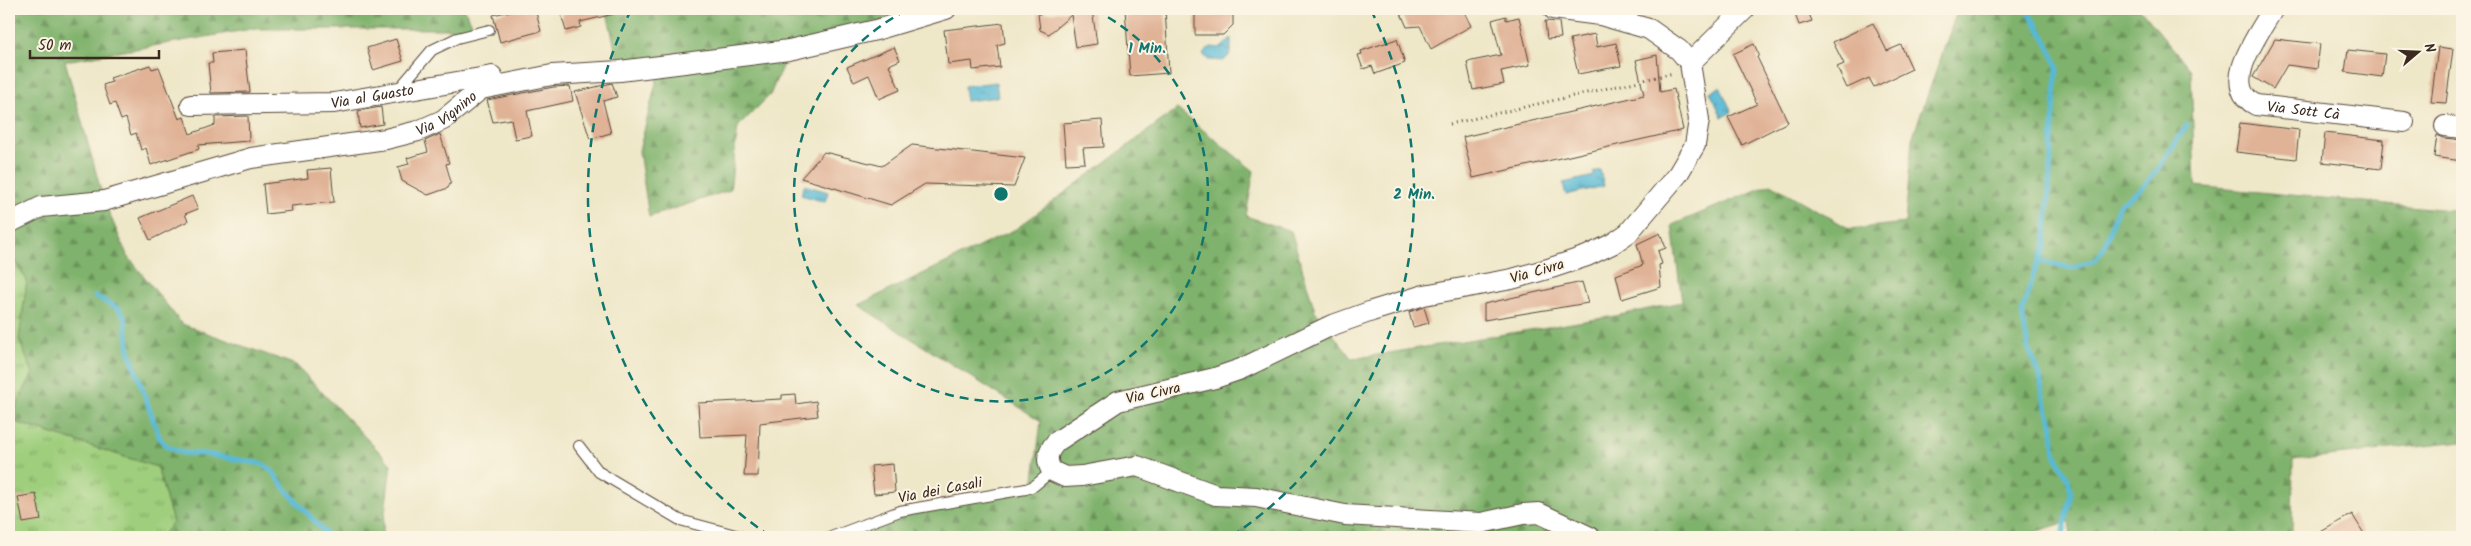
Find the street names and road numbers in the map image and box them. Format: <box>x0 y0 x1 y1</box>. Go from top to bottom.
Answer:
street label: Via al Guasto <box>329 78 416 116</box>
street label: Via Vignino <box>412 85 483 143</box>
street label: Via Sott Cà <box>2266 95 2341 128</box>
street label: Via Civra <box>1507 253 1567 291</box>
street label: Via Civra <box>1124 376 1183 411</box>
street label: Via dei Casali <box>896 471 986 511</box>

